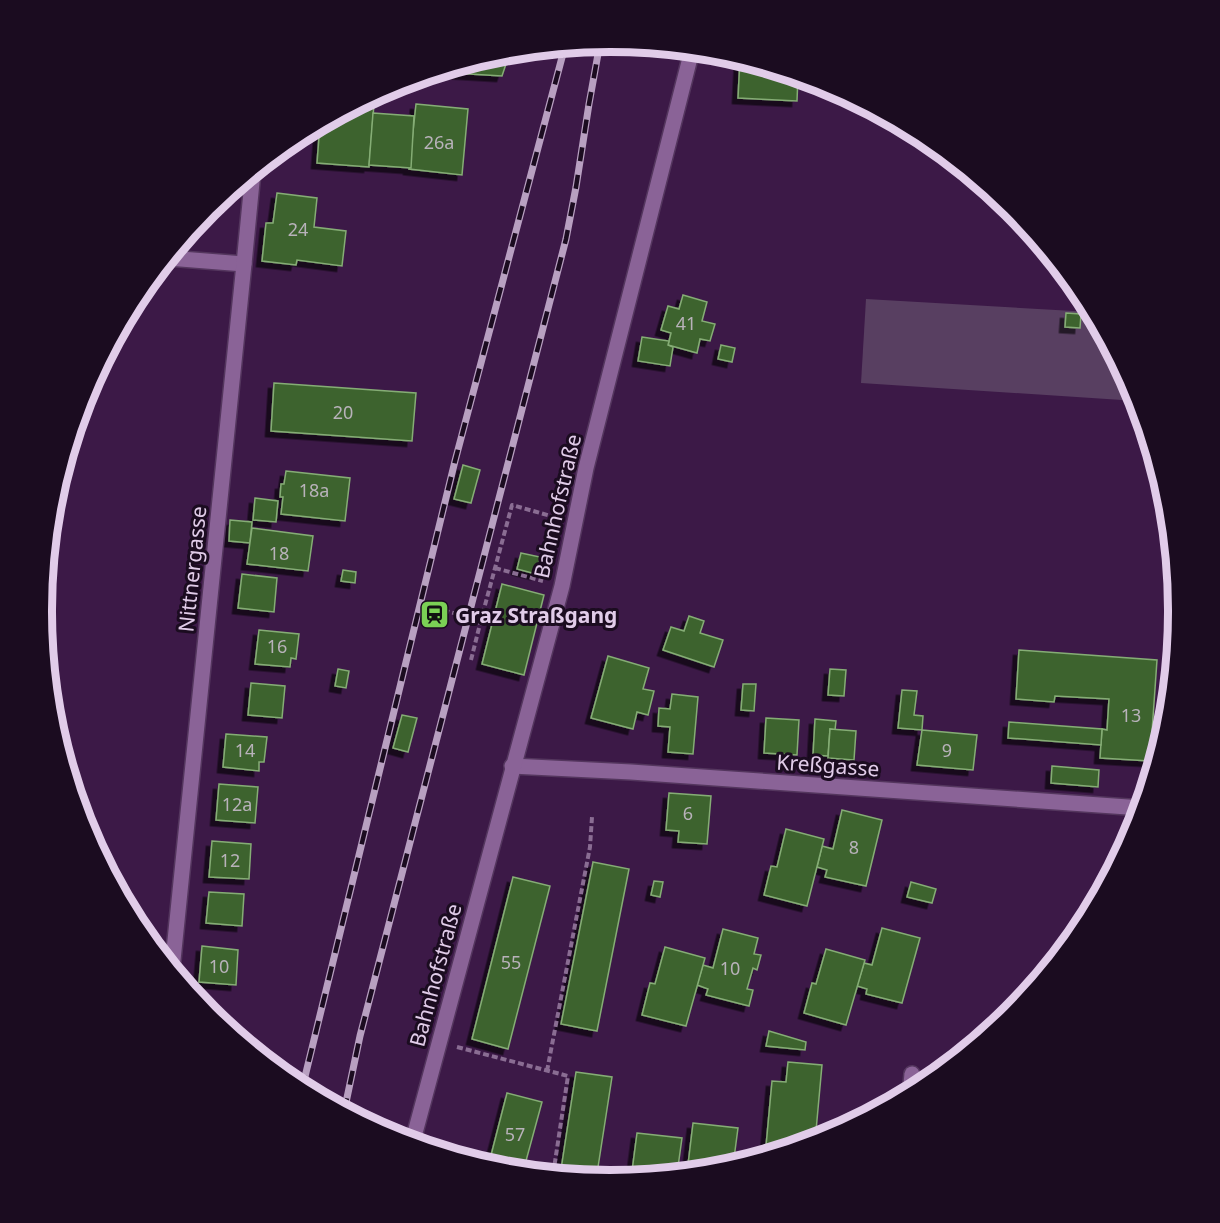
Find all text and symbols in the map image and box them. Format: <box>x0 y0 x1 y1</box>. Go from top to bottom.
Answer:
house number: 26a <box>424 130 454 154</box>
house number: 24 <box>288 217 308 241</box>
house number: 41 <box>676 311 696 335</box>
house number: 20 <box>333 400 353 424</box>
street label: Bahnhofstraße <box>527 431 587 581</box>
house number: 18a <box>299 478 329 502</box>
street label: Nittnergasse <box>171 505 213 633</box>
house number: 18 <box>269 541 289 565</box>
station icon: Graz Straßgang <box>418 599 450 631</box>
place label: Graz Straßgang <box>455 601 617 629</box>
house number: 16 <box>267 634 287 658</box>
house number: 13 <box>1121 703 1141 727</box>
house number: 14 <box>235 738 255 762</box>
house number: 9 <box>942 738 952 762</box>
street label: Kreßgasse <box>776 747 880 783</box>
house number: 12a <box>222 792 252 816</box>
house number: 6 <box>683 801 693 825</box>
house number: 8 <box>849 835 859 859</box>
house number: 12 <box>220 848 240 872</box>
street label: Bahnhofstraße <box>402 900 468 1050</box>
house number: 55 <box>501 950 521 974</box>
house number: 10 <box>209 954 229 978</box>
house number: 10 <box>720 956 740 980</box>
house number: 57 <box>505 1122 525 1146</box>

